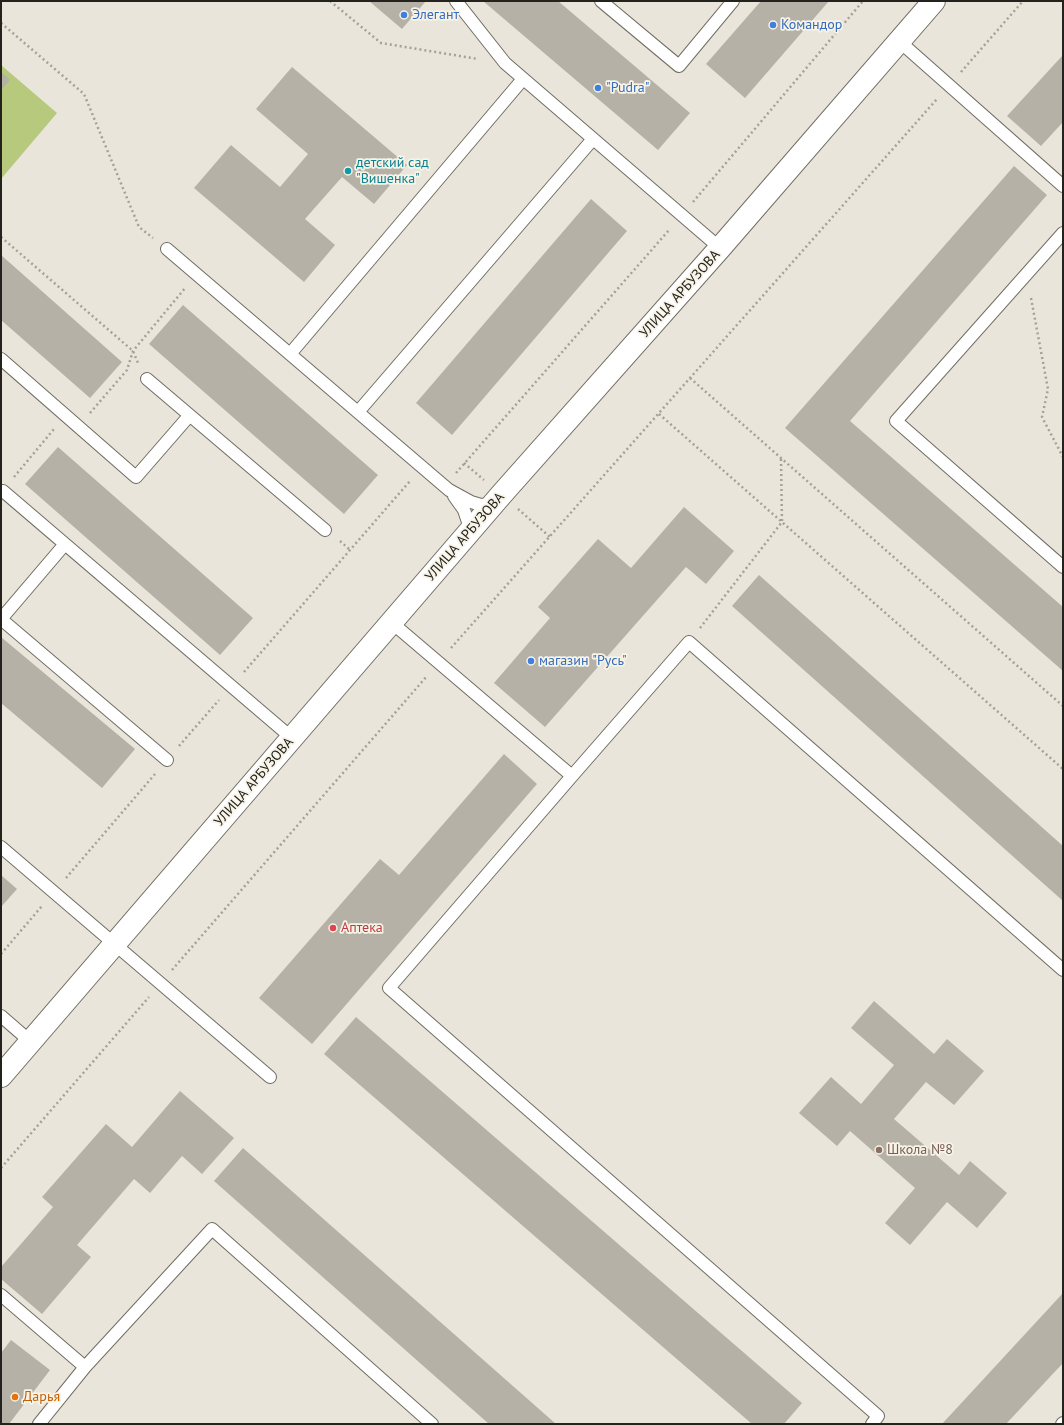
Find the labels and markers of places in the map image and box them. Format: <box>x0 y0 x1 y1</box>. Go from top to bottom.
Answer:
place label: Элегант <box>412 7 459 23</box>
marker: Элегант <box>399 10 409 20</box>
place label: Командор <box>781 17 842 33</box>
marker: Командор <box>768 20 778 30</box>
place label: "Pudra" <box>606 80 649 96</box>
marker: "Pudra" <box>593 83 603 93</box>
place label: детский сад "Вишенка" <box>356 155 429 188</box>
marker: детский сад "Вишенка" <box>343 166 353 176</box>
place label: магазин "Русь" <box>539 653 627 669</box>
marker: магазин "Русь" <box>526 656 536 666</box>
place label: Аптека <box>341 920 383 936</box>
marker: Аптека <box>328 923 338 933</box>
place label: Школа №8 <box>887 1142 953 1158</box>
marker: Школа №8 <box>874 1145 884 1155</box>
place label: Дарья <box>23 1389 60 1405</box>
marker: Дарья <box>10 1392 20 1402</box>

